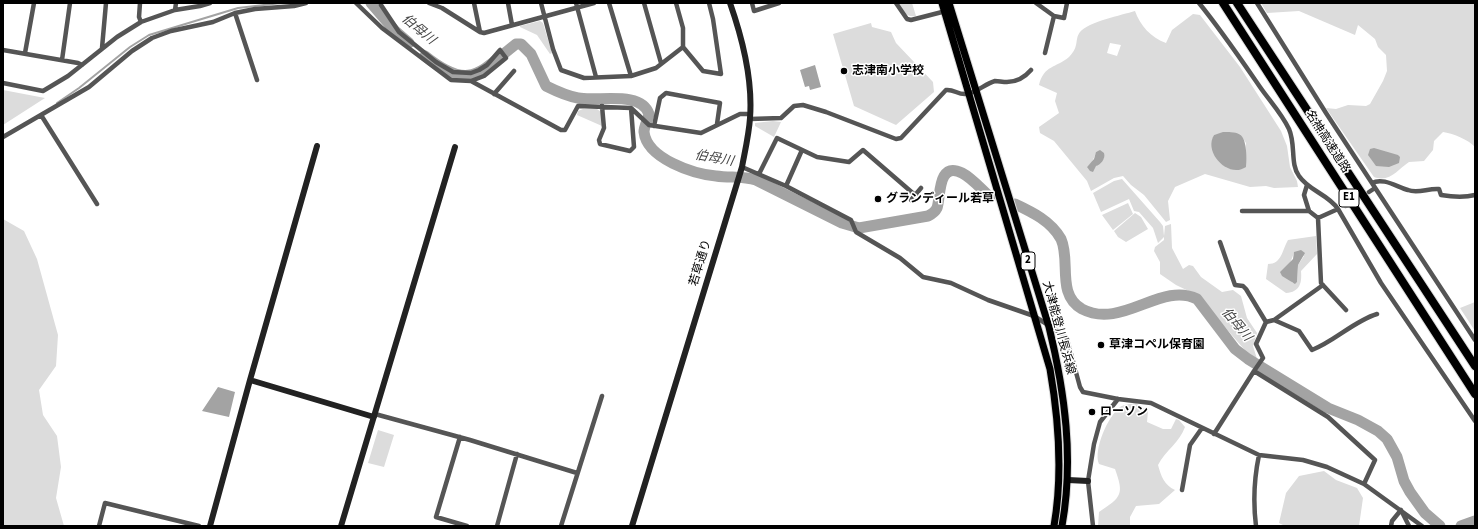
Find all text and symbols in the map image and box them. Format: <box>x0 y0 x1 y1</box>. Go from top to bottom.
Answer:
water label: 伯母川 <box>398 11 438 49</box>
place label: 志津南小学校 <box>852 64 924 78</box>
marker: 志津南小学校 <box>839 66 849 76</box>
street label: 名神高速道路 <box>1301 108 1353 176</box>
water label: 伯母川 <box>693 148 735 170</box>
road number: E1 <box>1339 189 1359 207</box>
place label: グランディール若草 <box>886 192 994 206</box>
marker: グランディール若草 <box>873 194 883 204</box>
street label: 若草通り <box>687 238 715 288</box>
road number: 2 <box>1021 252 1035 270</box>
street label: 大津能登川長浜線 <box>1039 280 1077 376</box>
water label: 伯母川 <box>1217 305 1255 345</box>
place label: 草津コペル保育園 <box>1109 338 1205 352</box>
marker: 草津コペル保育園 <box>1096 340 1106 350</box>
place label: ローソン <box>1100 405 1148 419</box>
marker: ローソン <box>1087 407 1097 417</box>

